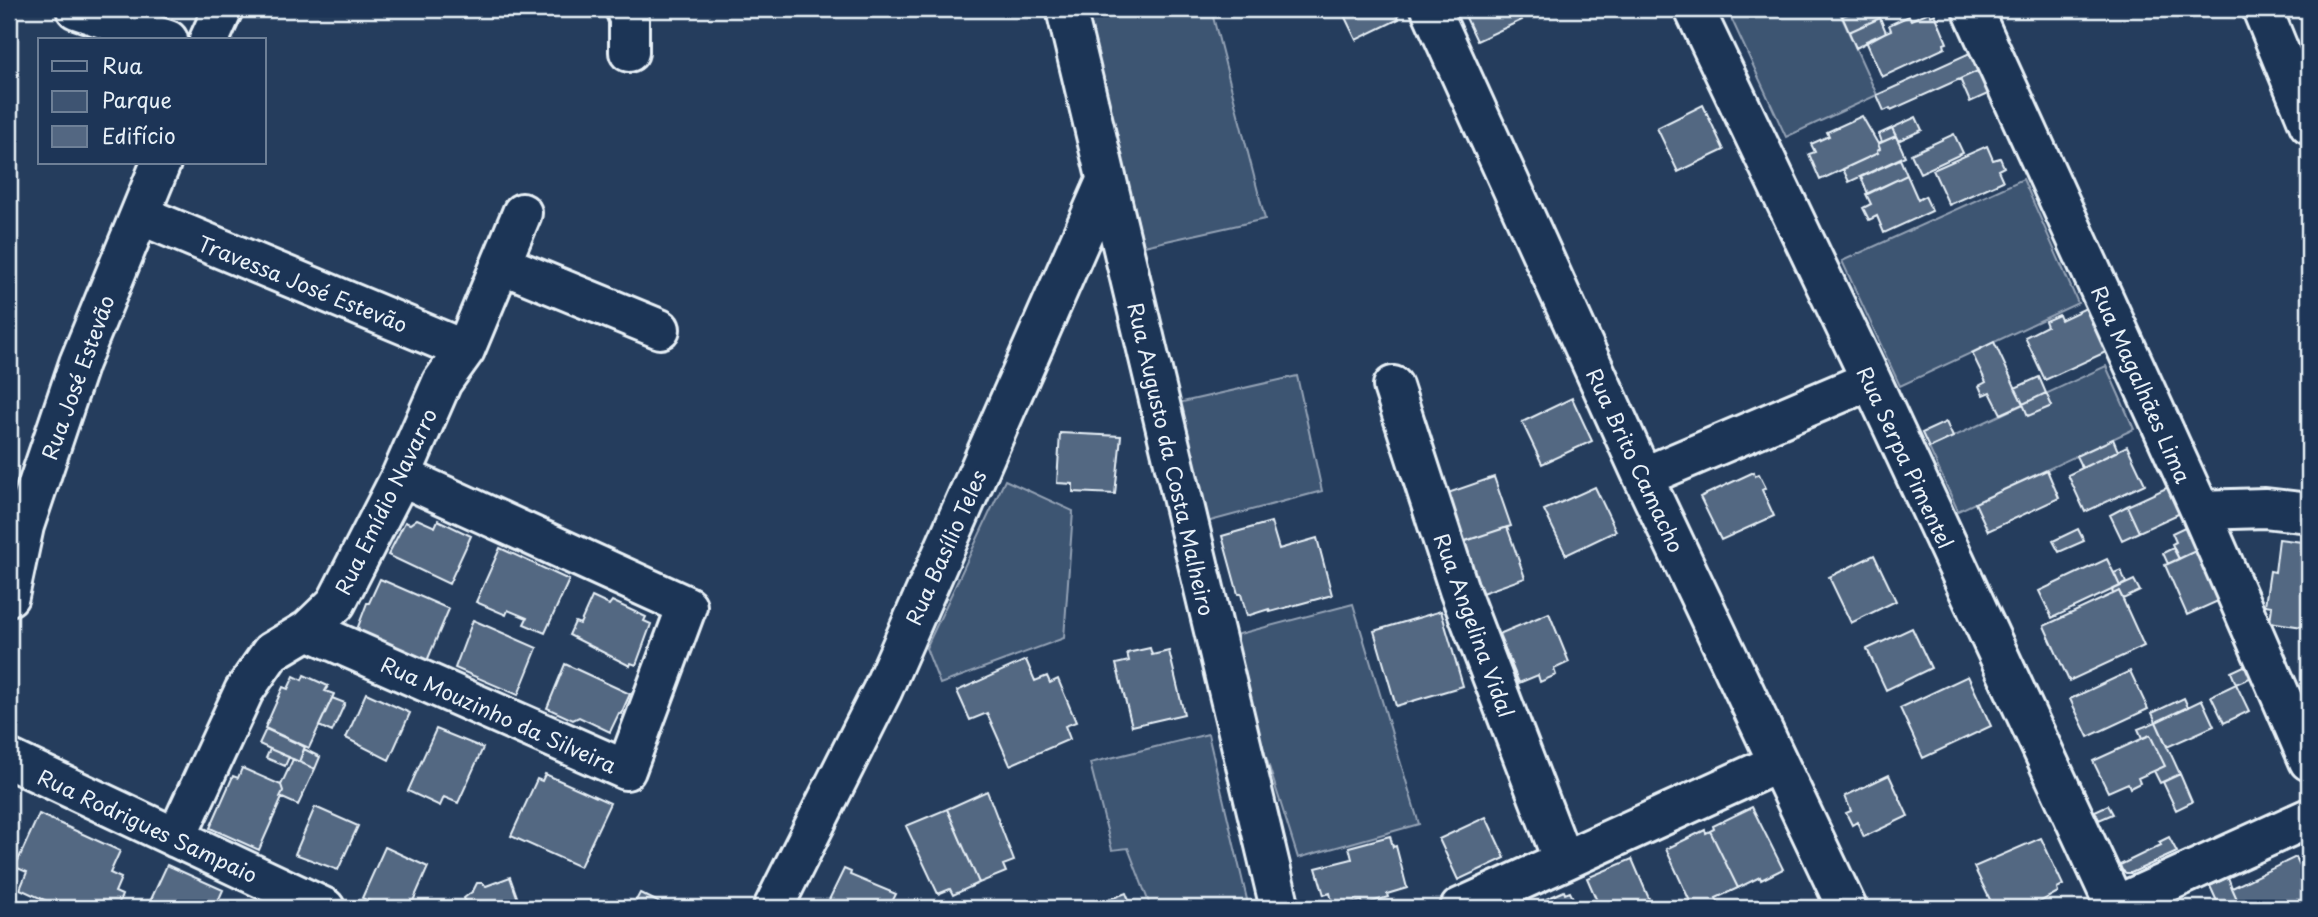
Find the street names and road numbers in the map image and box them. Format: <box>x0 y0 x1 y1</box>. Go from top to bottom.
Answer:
street label: Travessa José Estevão <box>193 226 413 340</box>
street label: Rua Magalhães Lima <box>2084 280 2200 489</box>
street label: Rua José Estevão <box>32 290 122 464</box>
street label: Rua Augusto da Costa Malheiro <box>1120 299 1224 619</box>
street label: Rua Serpa Pimentel <box>1850 361 1962 553</box>
street label: Rua Brito Camacho <box>1579 362 1693 558</box>
street label: Rua Emídio Navarro <box>326 402 444 600</box>
street label: Rua Basílio Teles <box>896 464 994 630</box>
street label: Rua Angelina Vidal <box>1427 528 1523 722</box>
street label: Rua Mouzinho da Silveira <box>376 648 623 781</box>
street label: Rua Rodrigues Sampaio <box>33 760 263 890</box>

